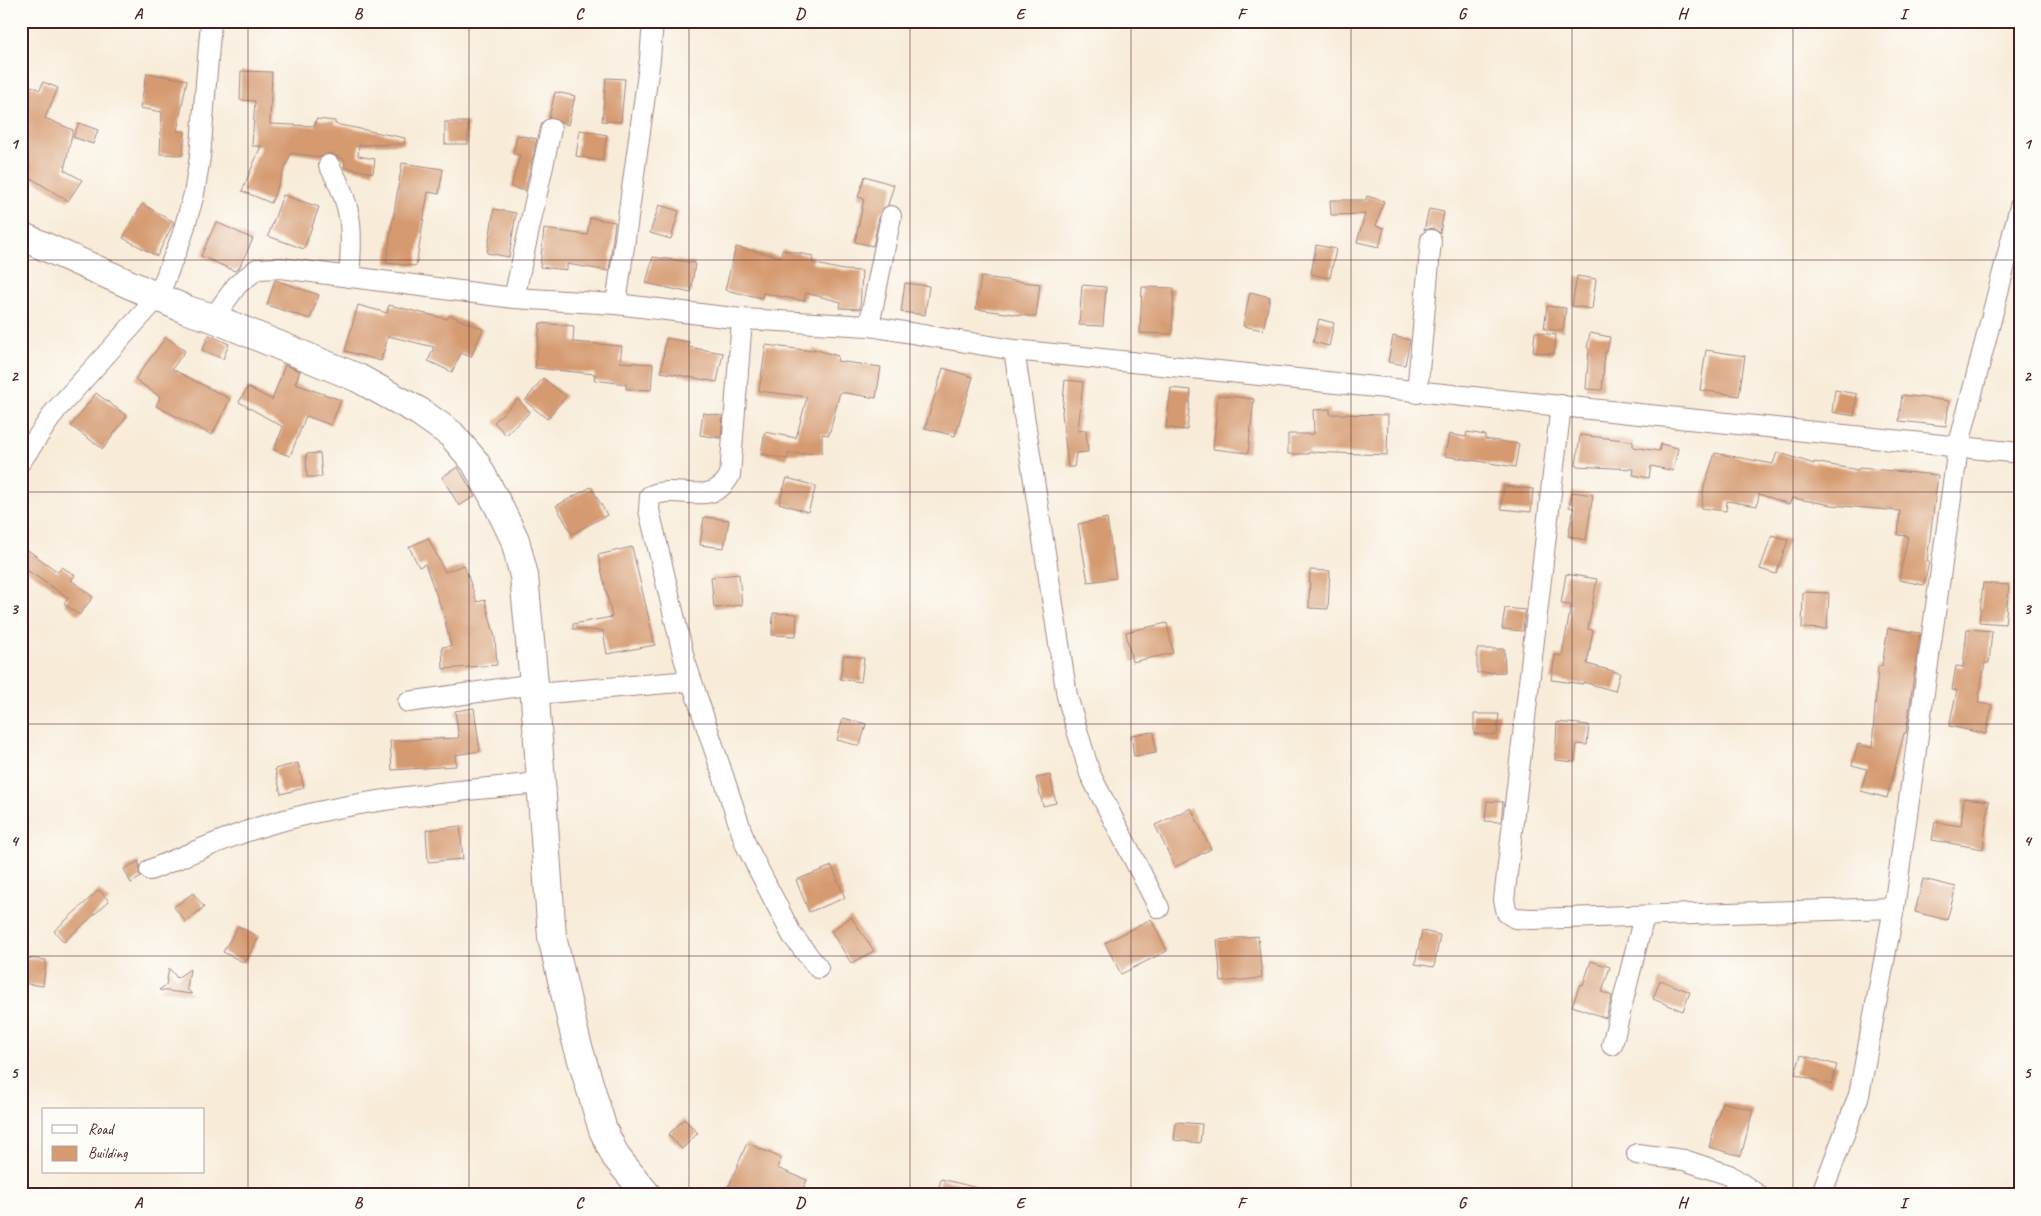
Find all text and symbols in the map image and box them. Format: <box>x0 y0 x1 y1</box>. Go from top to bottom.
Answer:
text: A <box>134 4 144 24</box>
text: B <box>354 4 364 24</box>
text: C <box>575 4 585 24</box>
text: D <box>795 4 806 24</box>
text: E <box>1016 4 1027 24</box>
text: F <box>1237 4 1248 24</box>
text: G <box>1458 4 1468 24</box>
text: H <box>1677 4 1689 24</box>
text: I <box>1900 4 1910 24</box>
text: 1 <box>10 134 19 154</box>
text: 1 <box>2023 134 2032 154</box>
text: 2 <box>10 366 19 386</box>
text: 2 <box>2023 366 2032 386</box>
text: 3 <box>10 599 19 619</box>
text: 3 <box>2023 599 2032 619</box>
text: 4 <box>10 831 19 851</box>
text: 4 <box>2023 831 2032 851</box>
text: 5 <box>11 1063 20 1083</box>
text: 5 <box>2024 1063 2033 1083</box>
legend <box>42 1108 205 1174</box>
text: Road <box>88 1120 115 1139</box>
text: Building <box>88 1144 128 1163</box>
text: A <box>134 1193 144 1213</box>
text: B <box>354 1193 364 1213</box>
text: C <box>575 1193 585 1213</box>
text: D <box>795 1193 806 1213</box>
text: E <box>1016 1193 1027 1213</box>
text: F <box>1237 1193 1248 1213</box>
text: G <box>1458 1193 1468 1213</box>
text: H <box>1677 1193 1689 1213</box>
text: I <box>1900 1193 1910 1213</box>

